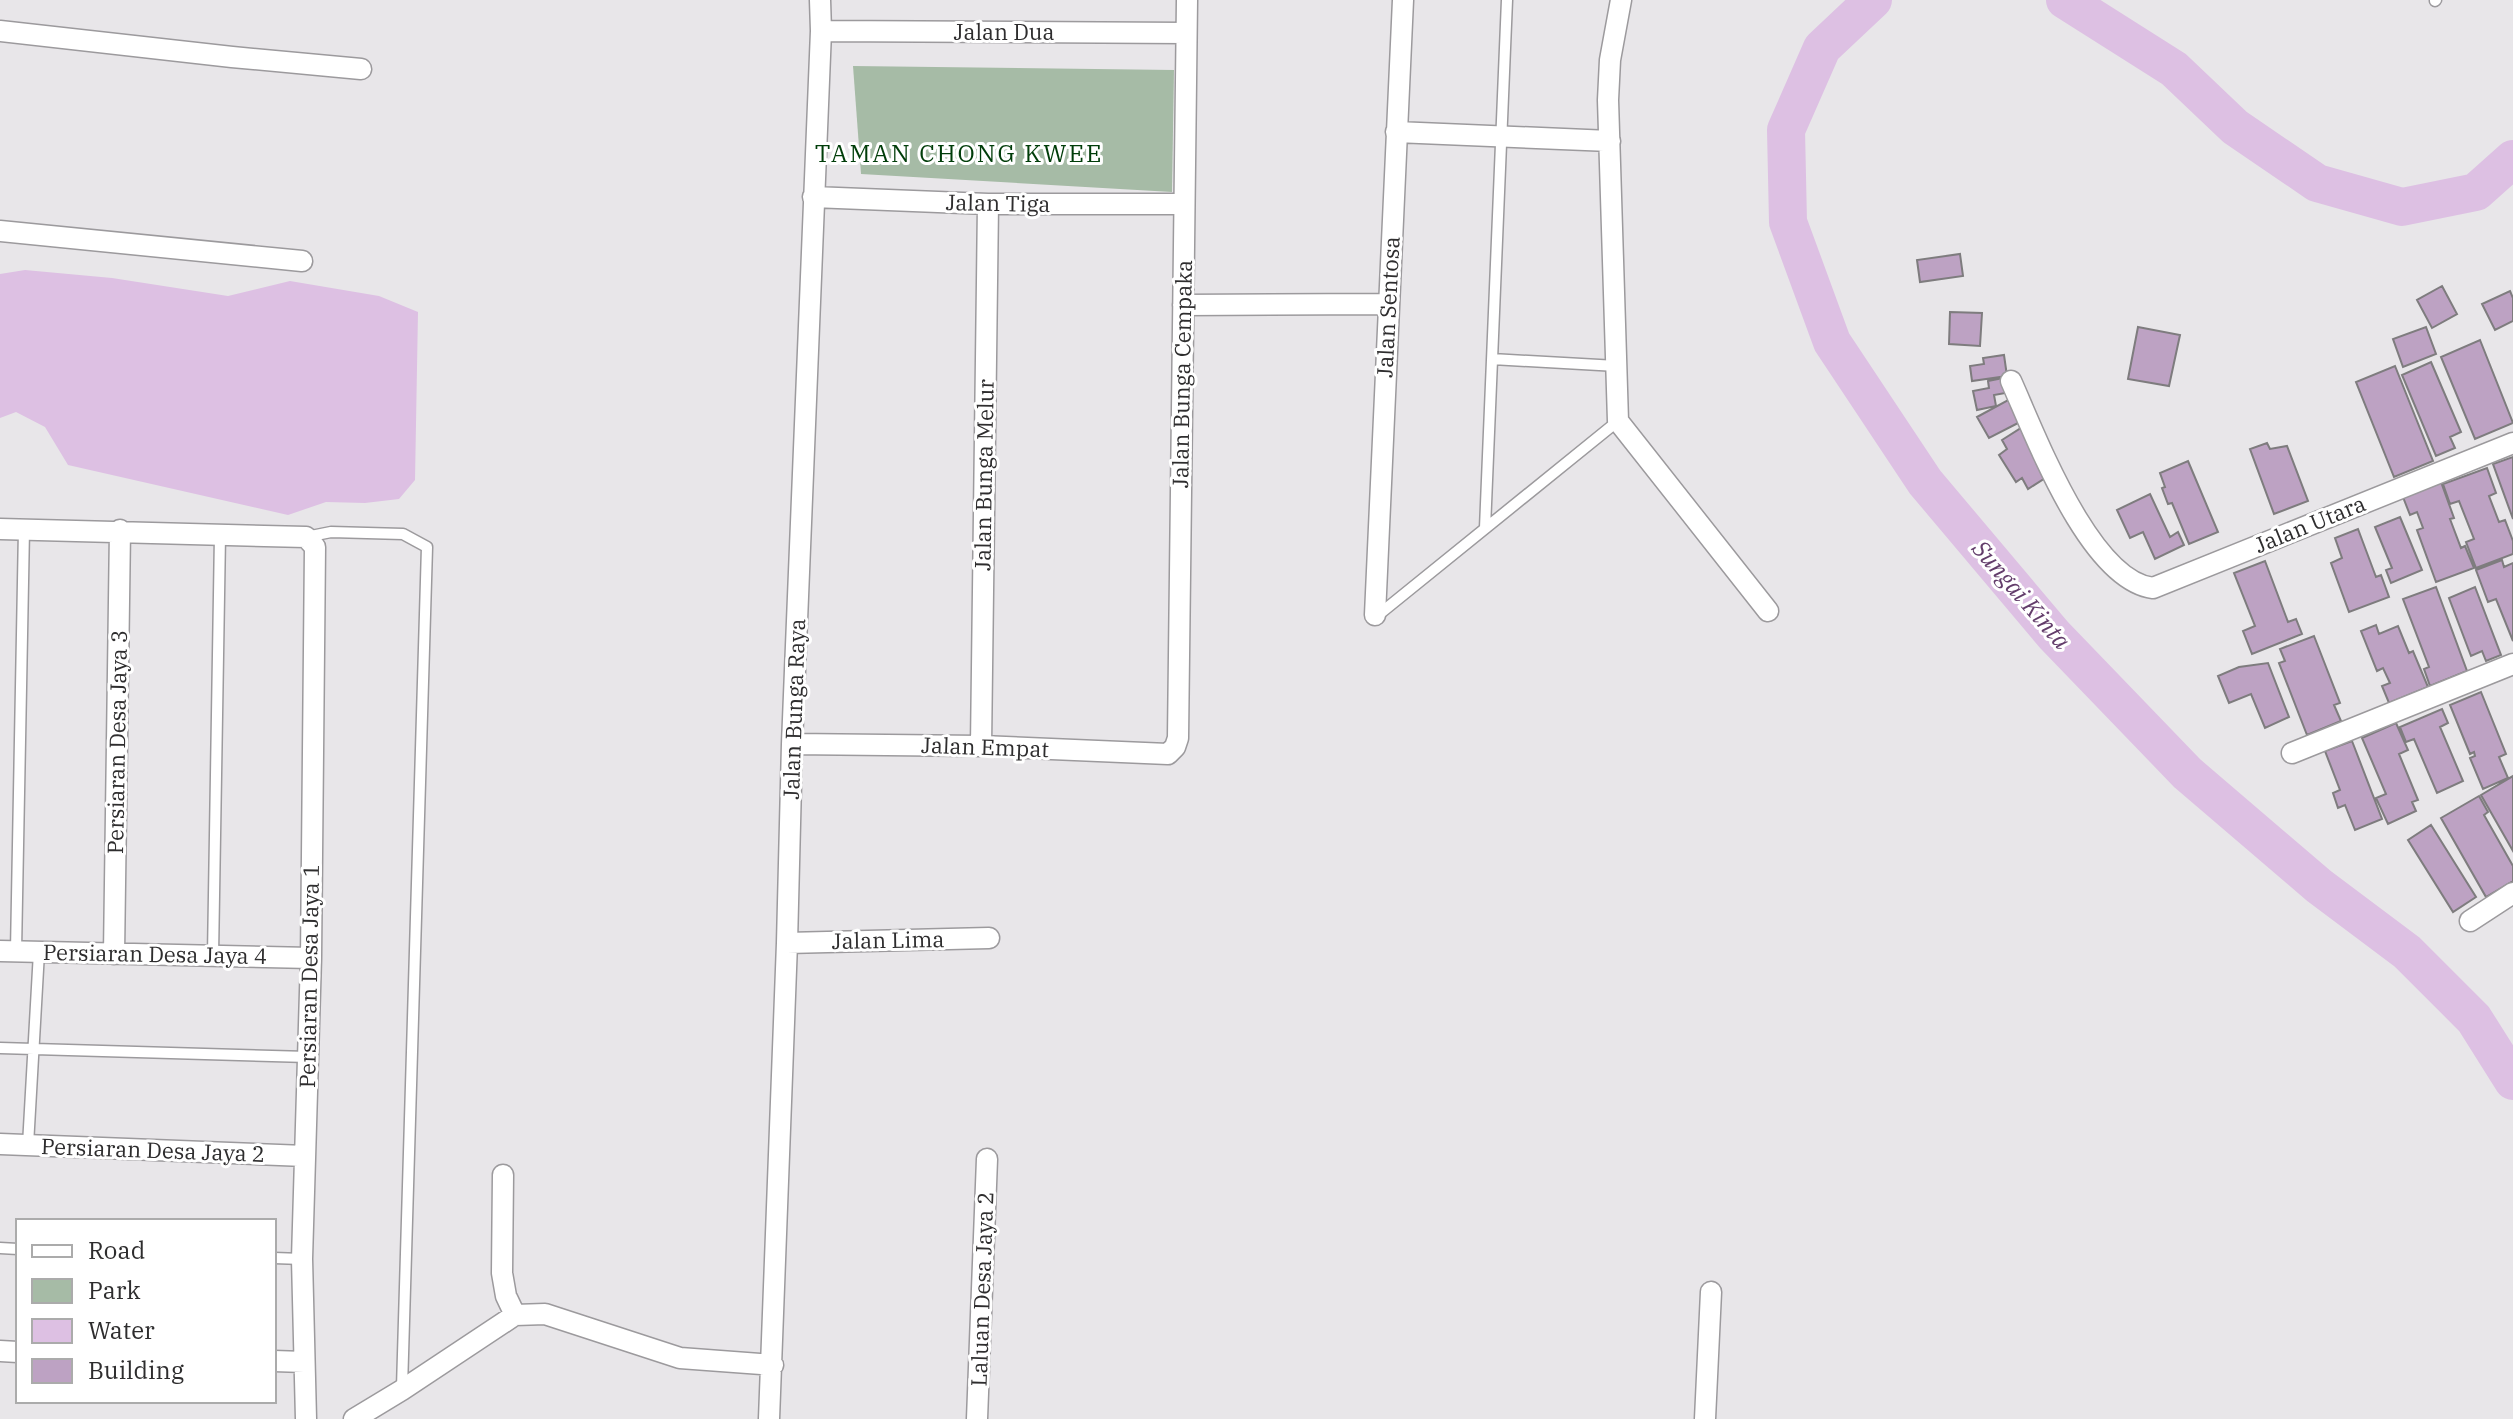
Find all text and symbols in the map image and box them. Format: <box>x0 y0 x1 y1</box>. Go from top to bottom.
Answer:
street label: Jalan Dua <box>954 17 1054 46</box>
district label: TAMAN CHONG KWEE <box>815 137 1103 169</box>
street label: Jalan Tiga <box>945 187 1051 218</box>
street label: Jalan Sentosa <box>1369 236 1406 378</box>
street label: Jalan Bunga Cempaka <box>1165 260 1198 488</box>
street label: Jalan Bunga Melur <box>967 379 1000 571</box>
street label: Jalan Utara <box>2250 488 2370 559</box>
water label: Sungai Kinta <box>1965 532 2078 656</box>
street label: Jalan Bunga Raya <box>776 618 811 800</box>
street label: Persiaran Desa Jaya 3 <box>100 630 133 854</box>
street label: Jalan Empat <box>921 730 1050 763</box>
street label: Persiaran Desa Jaya 1 <box>292 864 325 1088</box>
street label: Jalan Lima <box>831 924 945 955</box>
street label: Persiaran Desa Jaya 4 <box>43 937 267 970</box>
street label: Persiaran Desa Jaya 2 <box>41 1131 266 1168</box>
street label: Laluan Desa Jaya 2 <box>964 1191 999 1387</box>
legend <box>16 1219 276 1403</box>
text: Road <box>88 1234 145 1266</box>
text: Park <box>88 1274 140 1306</box>
text: Water <box>88 1314 155 1346</box>
text: Building <box>88 1354 184 1386</box>

